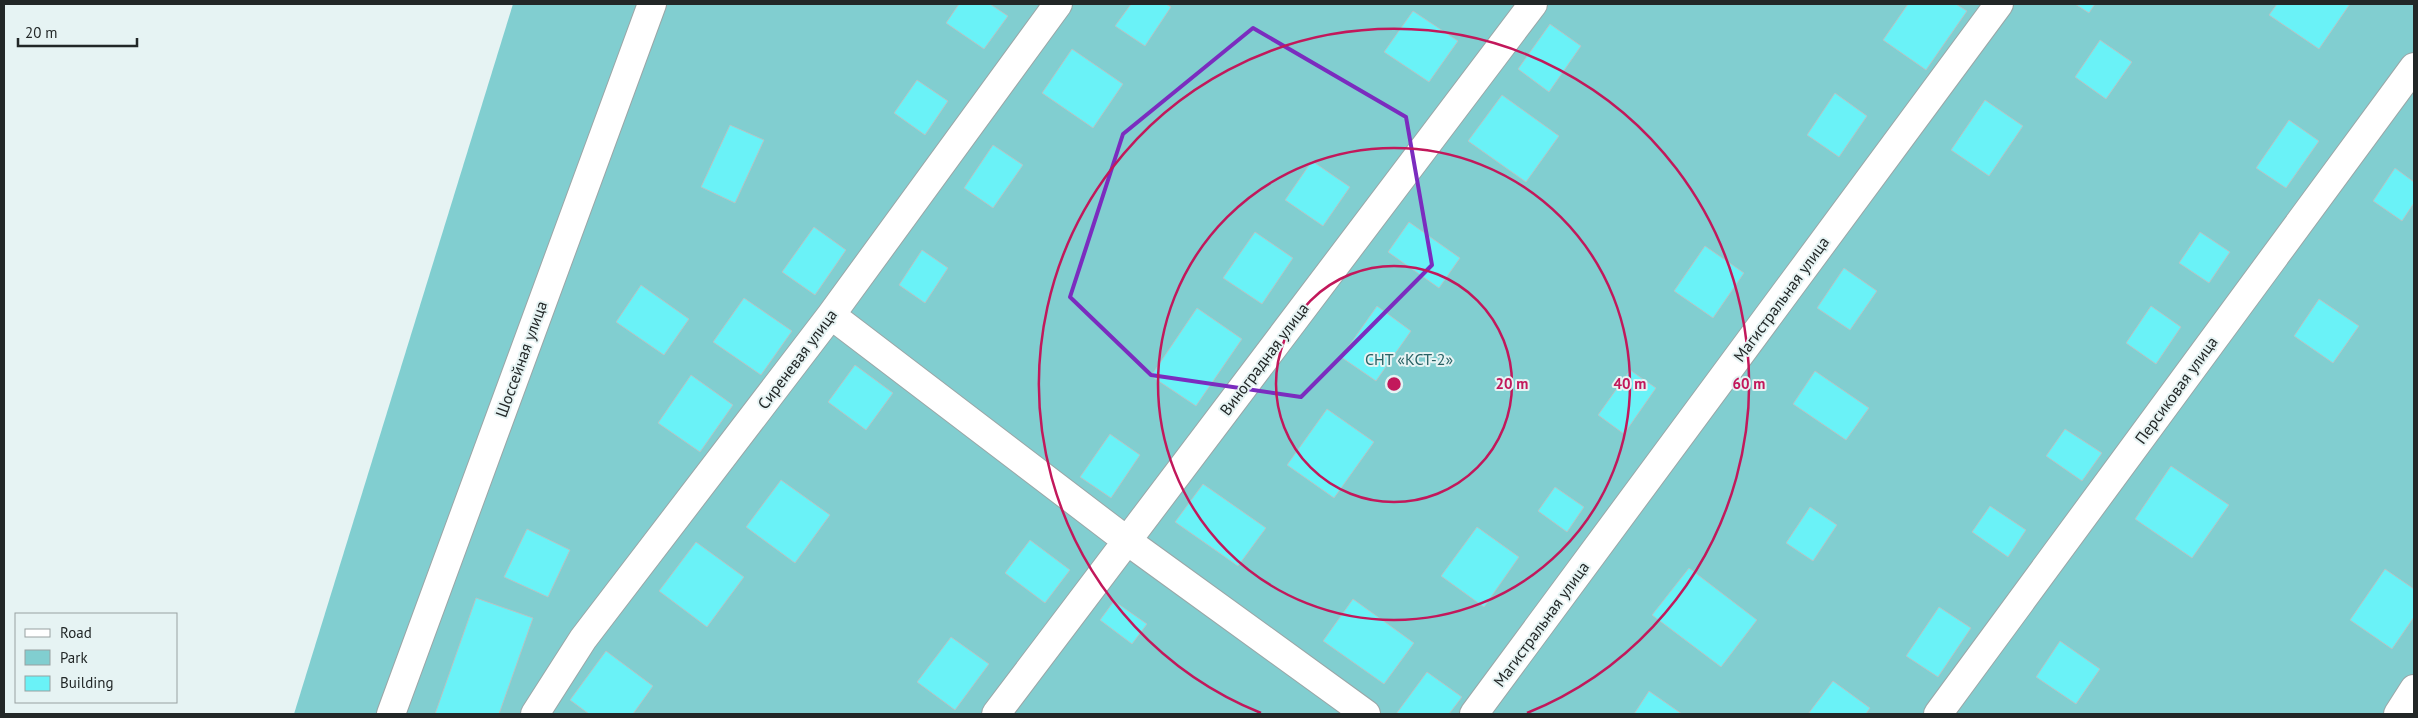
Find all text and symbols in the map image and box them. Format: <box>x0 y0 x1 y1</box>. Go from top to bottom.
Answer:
scale bar <box>18 15 136 47</box>
text: 20 m <box>25 23 58 42</box>
street label: Магистральная улица <box>1729 233 1833 365</box>
street label: Шоссейная улица <box>491 298 551 420</box>
street label: Виноградная улица <box>1215 299 1313 419</box>
street label: Сиреневая улица <box>753 305 841 413</box>
street label: Персиковая улица <box>2130 332 2222 448</box>
park label: СНТ «КСТ-2» <box>1365 349 1453 369</box>
text: 20 m <box>1496 374 1528 393</box>
text: 40 m <box>1614 374 1646 393</box>
text: 60 m <box>1733 374 1765 393</box>
centre of rings <box>1385 375 1403 393</box>
street label: Магистральная улица <box>1489 558 1593 690</box>
legend <box>15 613 178 703</box>
text: Road <box>60 623 92 642</box>
text: Park <box>60 648 88 667</box>
text: Building <box>60 673 114 692</box>

